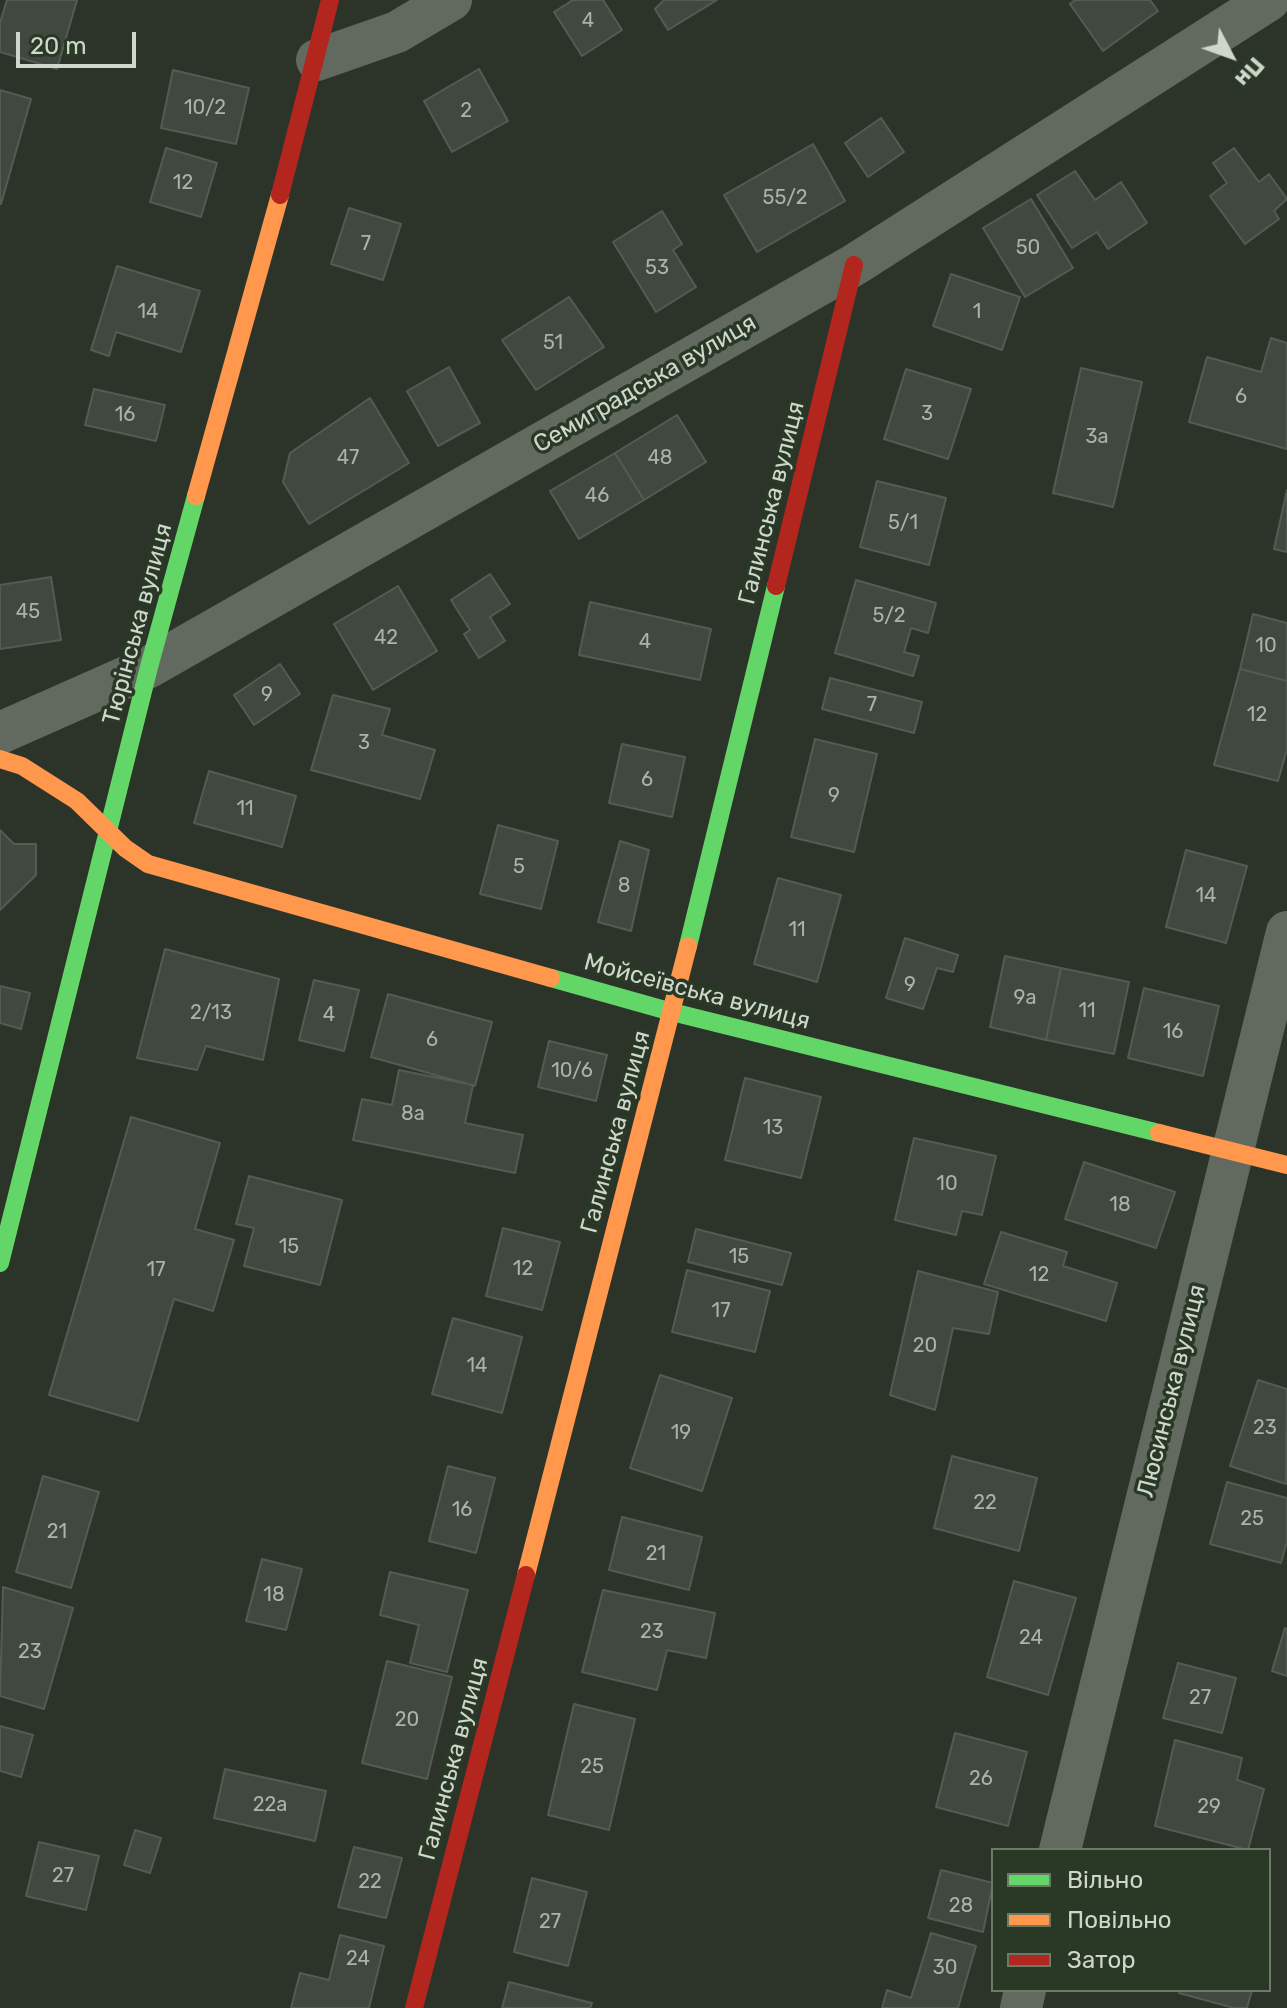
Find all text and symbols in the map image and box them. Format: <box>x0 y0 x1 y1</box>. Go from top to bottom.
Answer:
house number: 4 <box>582 9 594 33</box>
scale bar <box>20 16 140 66</box>
north arrow <box>1191 16 1271 96</box>
text: 20 m <box>30 32 87 60</box>
text: Пн <box>1229 52 1270 92</box>
house number: 10/2 <box>184 96 226 120</box>
house number: 2 <box>460 99 472 123</box>
house number: 12 <box>173 171 193 195</box>
house number: 55/2 <box>763 186 807 210</box>
house number: 7 <box>361 232 371 256</box>
house number: 50 <box>1016 236 1040 260</box>
house number: 53 <box>645 256 669 280</box>
house number: 14 <box>138 300 158 324</box>
house number: 1 <box>973 300 981 324</box>
street label: Семиградська вулиця <box>529 308 761 460</box>
house number: 51 <box>543 331 563 355</box>
house number: 6 <box>1235 385 1247 409</box>
street label: Галинська вулиця <box>733 398 811 608</box>
house number: 3 <box>921 402 933 426</box>
house number: 16 <box>115 403 135 427</box>
house number: 3а <box>1085 425 1109 449</box>
house number: 47 <box>337 446 359 470</box>
house number: 48 <box>647 446 673 470</box>
house number: 46 <box>585 484 609 508</box>
house number: 5/1 <box>888 511 918 535</box>
street label: Тюрінська вулиця <box>97 520 179 728</box>
house number: 45 <box>16 600 40 624</box>
house number: 5/2 <box>873 604 905 628</box>
house number: 42 <box>374 626 398 650</box>
house number: 4 <box>639 630 651 654</box>
house number: 10 <box>1255 634 1277 658</box>
house number: 9 <box>261 683 273 707</box>
house number: 7 <box>867 693 877 717</box>
house number: 12 <box>1247 703 1267 727</box>
house number: 3 <box>358 731 370 755</box>
house number: 6 <box>641 768 653 792</box>
house number: 9 <box>828 784 840 808</box>
house number: 11 <box>236 797 254 821</box>
house number: 5 <box>513 855 525 879</box>
house number: 8 <box>618 874 630 898</box>
house number: 14 <box>1196 884 1216 908</box>
house number: 11 <box>788 918 806 942</box>
street label: Мойсеївська вулиця <box>581 948 813 1036</box>
house number: 9 <box>904 973 916 997</box>
house number: 9а <box>1014 986 1036 1010</box>
house number: 11 <box>1078 999 1096 1023</box>
house number: 2/13 <box>190 1001 232 1025</box>
house number: 4 <box>323 1003 335 1027</box>
house number: 16 <box>1163 1020 1183 1044</box>
house number: 6 <box>426 1028 438 1052</box>
street label: Галинська вулиця <box>575 1028 657 1236</box>
house number: 10/6 <box>551 1059 593 1083</box>
house number: 8а <box>401 1102 425 1126</box>
house number: 13 <box>763 1116 783 1140</box>
house number: 10 <box>936 1172 958 1196</box>
house number: 18 <box>1109 1193 1131 1217</box>
house number: 15 <box>279 1235 299 1259</box>
house number: 15 <box>729 1245 749 1269</box>
house number: 12 <box>513 1257 533 1281</box>
house number: 17 <box>147 1258 165 1282</box>
house number: 12 <box>1029 1263 1049 1287</box>
street label: Люсинська вулиця <box>1132 1282 1212 1500</box>
house number: 17 <box>712 1299 730 1323</box>
house number: 20 <box>913 1334 937 1358</box>
house number: 14 <box>467 1354 487 1378</box>
house number: 23 <box>1253 1416 1277 1440</box>
house number: 19 <box>671 1421 691 1445</box>
house number: 22 <box>973 1491 997 1515</box>
house number: 16 <box>452 1498 472 1522</box>
house number: 25 <box>1240 1507 1264 1531</box>
house number: 21 <box>47 1520 67 1544</box>
house number: 21 <box>646 1542 666 1566</box>
house number: 18 <box>263 1583 285 1607</box>
house number: 23 <box>640 1620 664 1644</box>
house number: 24 <box>1019 1626 1043 1650</box>
house number: 23 <box>18 1640 42 1664</box>
street label: Галинська вулиця <box>413 1655 495 1863</box>
house number: 27 <box>1189 1686 1211 1710</box>
house number: 20 <box>395 1708 419 1732</box>
house number: 25 <box>580 1755 604 1779</box>
house number: 26 <box>969 1767 993 1791</box>
house number: 22а <box>253 1793 287 1817</box>
house number: 29 <box>1197 1795 1221 1819</box>
legend <box>991 1848 1271 1992</box>
house number: 27 <box>52 1864 74 1888</box>
text: Вільно <box>1067 1866 1143 1894</box>
house number: 22 <box>358 1870 382 1894</box>
house number: 28 <box>949 1894 973 1918</box>
text: Повільно <box>1067 1906 1172 1934</box>
house number: 27 <box>539 1910 561 1934</box>
text: Затор <box>1067 1946 1136 1974</box>
house number: 24 <box>346 1947 370 1971</box>
house number: 30 <box>933 1956 957 1980</box>

